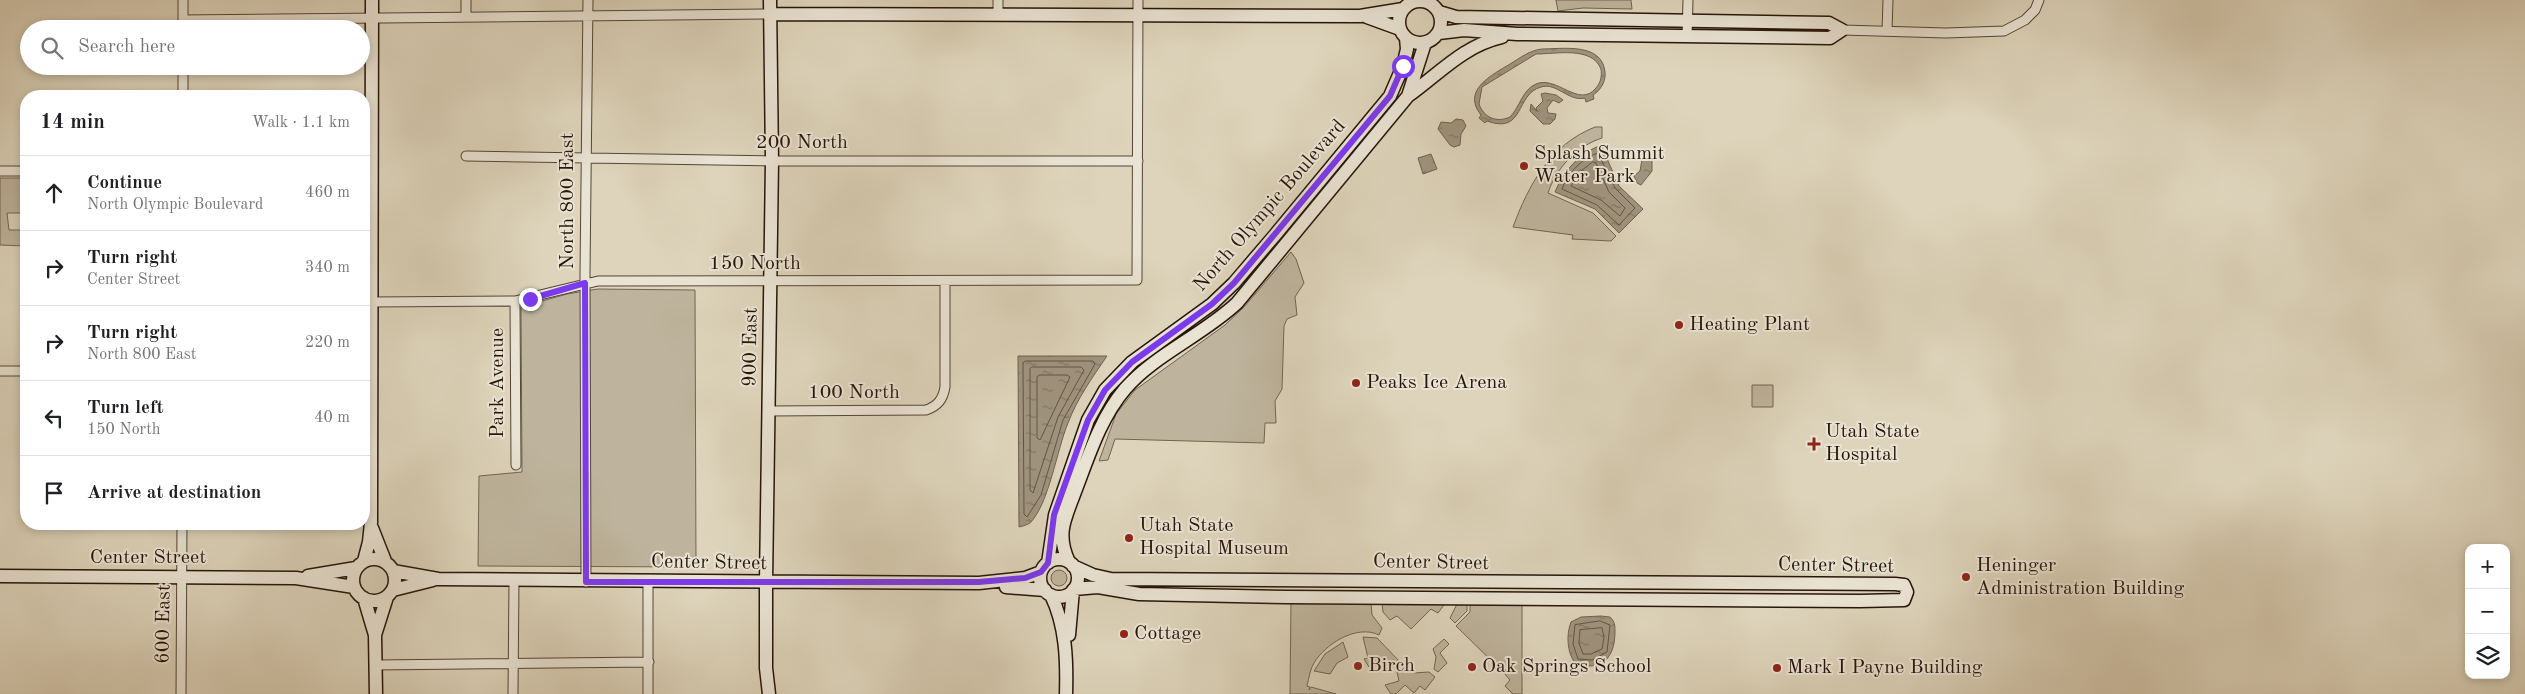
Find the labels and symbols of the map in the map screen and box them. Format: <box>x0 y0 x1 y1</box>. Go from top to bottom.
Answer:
route start <box>1392 55 1415 78</box>
street label: North Olympic Boulevard <box>1190 116 1350 296</box>
street label: North 800 East <box>558 133 578 269</box>
street label: 200 North <box>756 133 848 153</box>
place label: Splash Summit Water Park <box>1534 144 1664 187</box>
marker: Splash Summit Water Park <box>1518 160 1530 172</box>
street label: 150 North <box>709 254 801 274</box>
route end <box>519 288 542 311</box>
street label: 900 East <box>740 307 762 387</box>
place label: Heating Plant <box>1689 315 1810 335</box>
marker: Heating Plant <box>1673 319 1685 331</box>
street label: Park Avenue <box>488 328 508 438</box>
place label: Peaks Ice Arena <box>1366 373 1507 393</box>
marker: Peaks Ice Arena <box>1350 377 1362 389</box>
street label: 100 North <box>808 383 900 403</box>
place label: Utah State Hospital <box>1825 422 1919 465</box>
marker: Utah State Hospital <box>1807 437 1821 451</box>
place label: Utah State Hospital Museum <box>1139 516 1289 559</box>
marker: Utah State Hospital Museum <box>1123 532 1135 544</box>
street label: Center Street <box>90 548 206 568</box>
street label: Center Street <box>651 552 767 574</box>
street label: Center Street <box>1373 552 1489 574</box>
street label: Center Street <box>1778 555 1894 577</box>
place label: Heninger Administration Building <box>1976 556 2185 599</box>
marker: Heninger Administration Building <box>1960 571 1972 583</box>
street label: 600 East <box>153 584 175 664</box>
place label: Cottage <box>1134 624 1201 644</box>
marker: Cottage <box>1118 628 1130 640</box>
place label: Birch <box>1368 656 1415 676</box>
place label: Oak Springs School <box>1482 657 1651 677</box>
place label: Mark I Payne Building <box>1787 658 1983 678</box>
marker: Birch <box>1352 660 1364 672</box>
marker: Oak Springs School <box>1466 661 1478 673</box>
marker: Mark I Payne Building <box>1771 662 1783 674</box>

